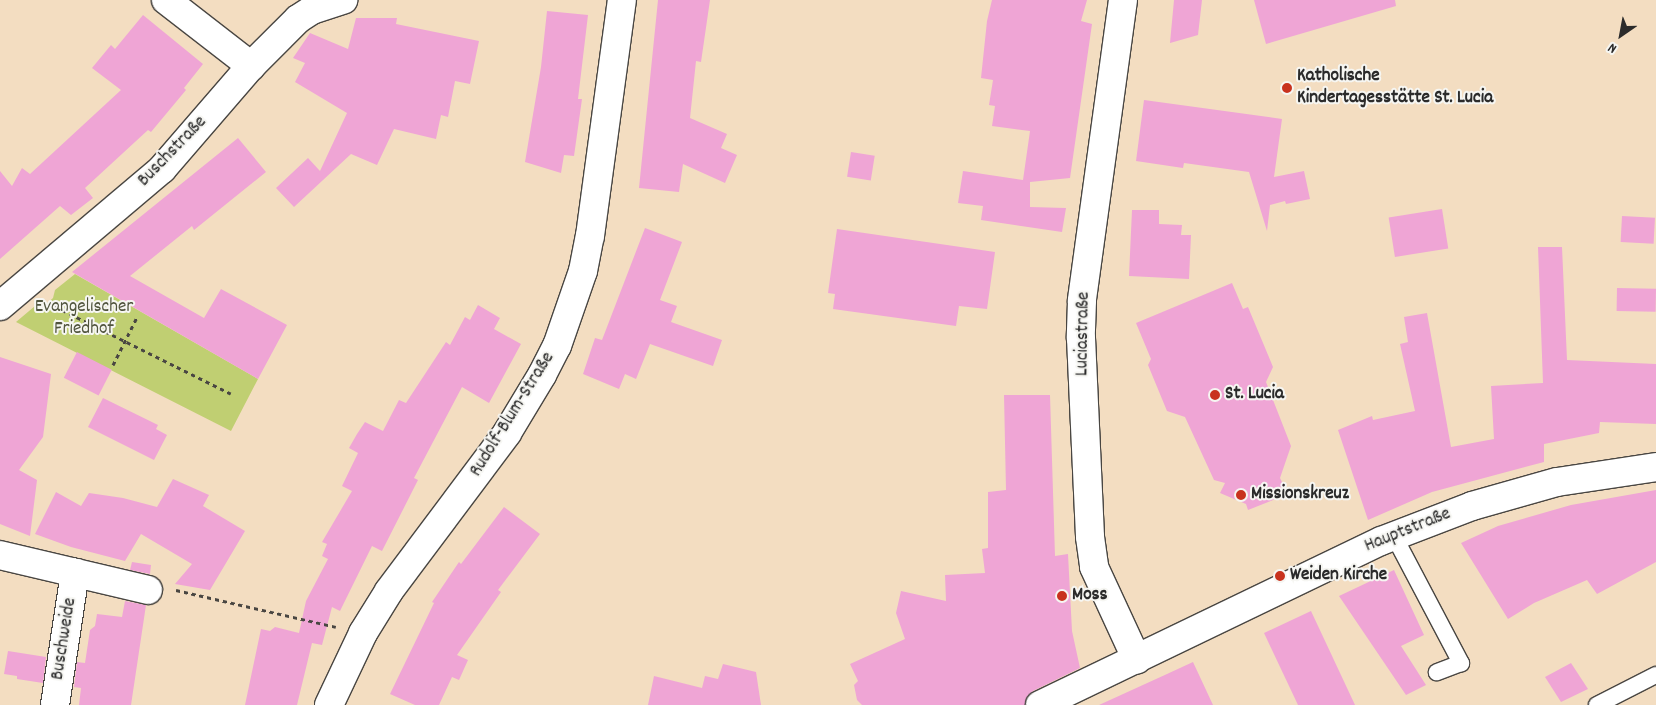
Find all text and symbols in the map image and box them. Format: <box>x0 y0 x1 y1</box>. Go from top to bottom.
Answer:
north arrow <box>1596 10 1646 60</box>
text: N <box>1604 37 1621 58</box>
place label: Katholische Kindertagesstätte St. Lucia <box>1297 66 1493 110</box>
marker: Katholische Kindertagesstätte St. Lucia <box>1281 82 1293 94</box>
street label: Buschstraße <box>134 112 212 192</box>
street label: Luciastraße <box>1072 292 1096 376</box>
park label: Evangelischer Friedhof <box>35 297 133 341</box>
street label: Rudolf-Blum-Straße <box>466 349 560 481</box>
place label: St. Lucia <box>1225 384 1284 406</box>
marker: St. Lucia <box>1209 389 1221 401</box>
place label: Missionskreuz <box>1251 484 1349 506</box>
marker: Missionskreuz <box>1235 489 1247 501</box>
street label: Hauptstraße <box>1362 503 1454 559</box>
place label: Weiden Kirche <box>1290 565 1387 587</box>
marker: Weiden Kirche <box>1274 570 1286 582</box>
place label: Moss <box>1072 585 1108 607</box>
marker: Moss <box>1056 590 1068 602</box>
street label: Buschweide <box>47 596 83 682</box>

